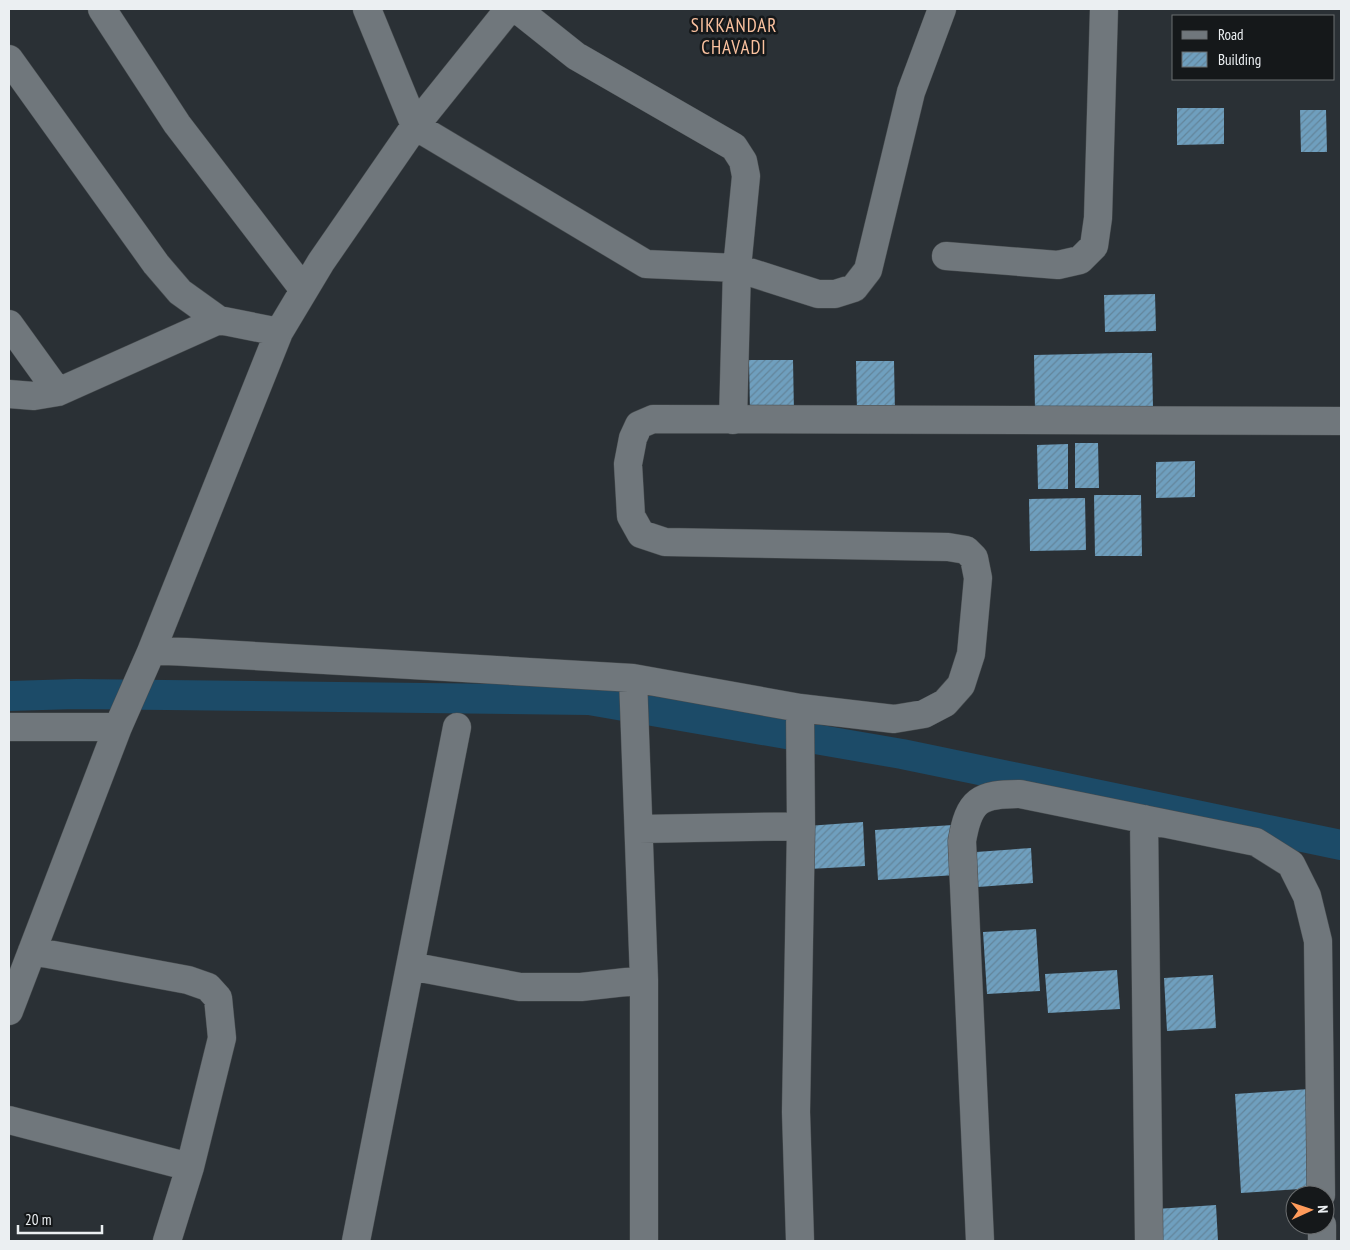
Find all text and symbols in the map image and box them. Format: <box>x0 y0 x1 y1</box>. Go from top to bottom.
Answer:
district label: SIKKANDAR CHAVADI <box>691 13 777 59</box>
legend <box>1172 15 1335 80</box>
text: Road <box>1218 25 1244 44</box>
text: Building <box>1218 50 1261 69</box>
north arrow <box>1285 1185 1335 1235</box>
scale bar <box>18 1202 101 1234</box>
text: N <box>1314 1205 1332 1214</box>
text: 20 m <box>25 1210 51 1229</box>

